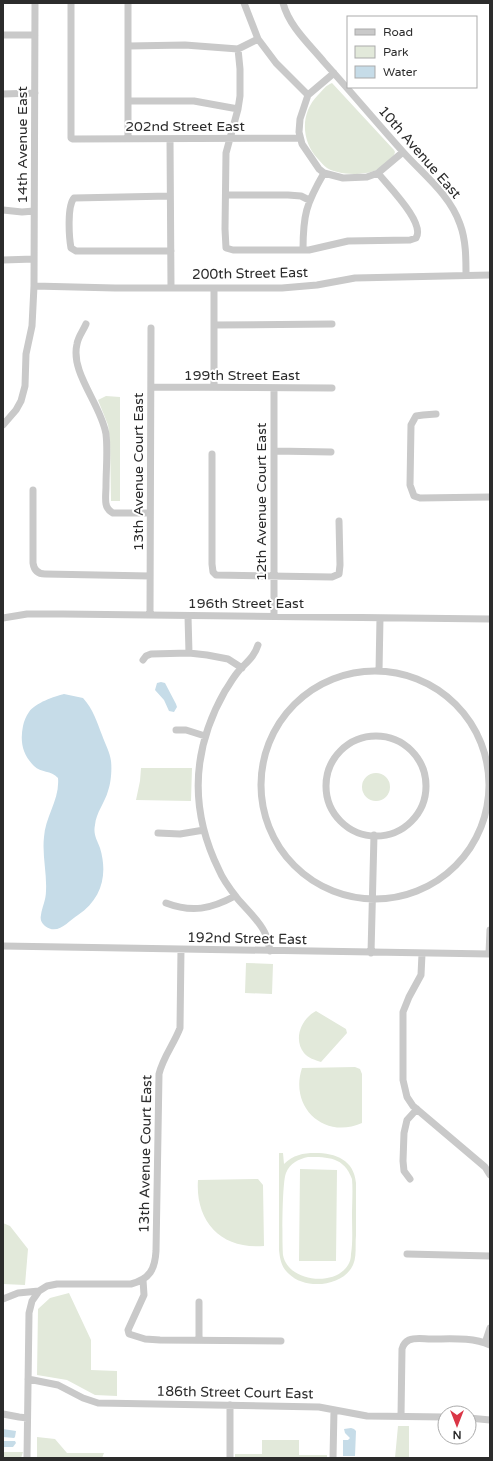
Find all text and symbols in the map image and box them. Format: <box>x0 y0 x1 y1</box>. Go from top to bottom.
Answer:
legend <box>347 16 477 88</box>
text: Road <box>383 25 413 39</box>
text: Park <box>383 45 409 59</box>
text: Water <box>383 65 418 79</box>
street label: 14th Avenue East <box>14 86 31 204</box>
street label: 10th Avenue East <box>375 102 465 203</box>
street label: 202nd Street East <box>125 118 246 135</box>
street label: 200th Street East <box>192 264 309 283</box>
street label: 199th Street East <box>184 367 301 384</box>
street label: 13th Avenue Court East <box>130 392 147 551</box>
street label: 12th Avenue Court East <box>253 422 270 581</box>
street label: 196th Street East <box>188 595 305 612</box>
street label: 192nd Street East <box>187 929 308 948</box>
street label: 13th Avenue Court East <box>136 1074 155 1233</box>
street label: 186th Street Court East <box>156 1383 314 1402</box>
north arrow <box>437 1405 477 1445</box>
text: N <box>453 1428 461 1441</box>

